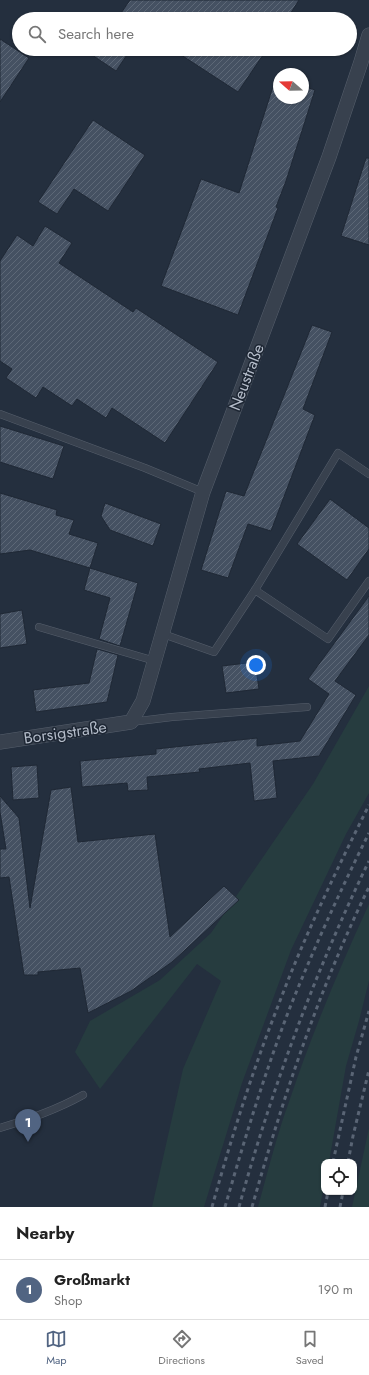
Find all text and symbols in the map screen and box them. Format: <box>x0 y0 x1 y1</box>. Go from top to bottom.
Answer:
search box <box>12 12 357 56</box>
icon: search <box>26 23 48 45</box>
text: Search here <box>58 23 134 45</box>
north arrow <box>273 68 309 104</box>
street label: Neustraße <box>223 340 270 414</box>
your location <box>246 655 266 675</box>
street label: Borsigstraße <box>22 715 108 750</box>
pin: 1 <box>15 1109 41 1142</box>
map controls <box>321 1159 357 1195</box>
button: locate <box>321 1159 357 1195</box>
text: Nearby <box>16 1221 74 1245</box>
text: Großmarkt <box>54 1269 130 1291</box>
text: 1 <box>26 1280 32 1299</box>
text: 190 m <box>318 1280 353 1299</box>
text: Shop <box>54 1291 82 1310</box>
tab: Map <box>45 1328 67 1368</box>
tab: Directions <box>158 1328 205 1368</box>
tab: Saved <box>296 1328 324 1368</box>

